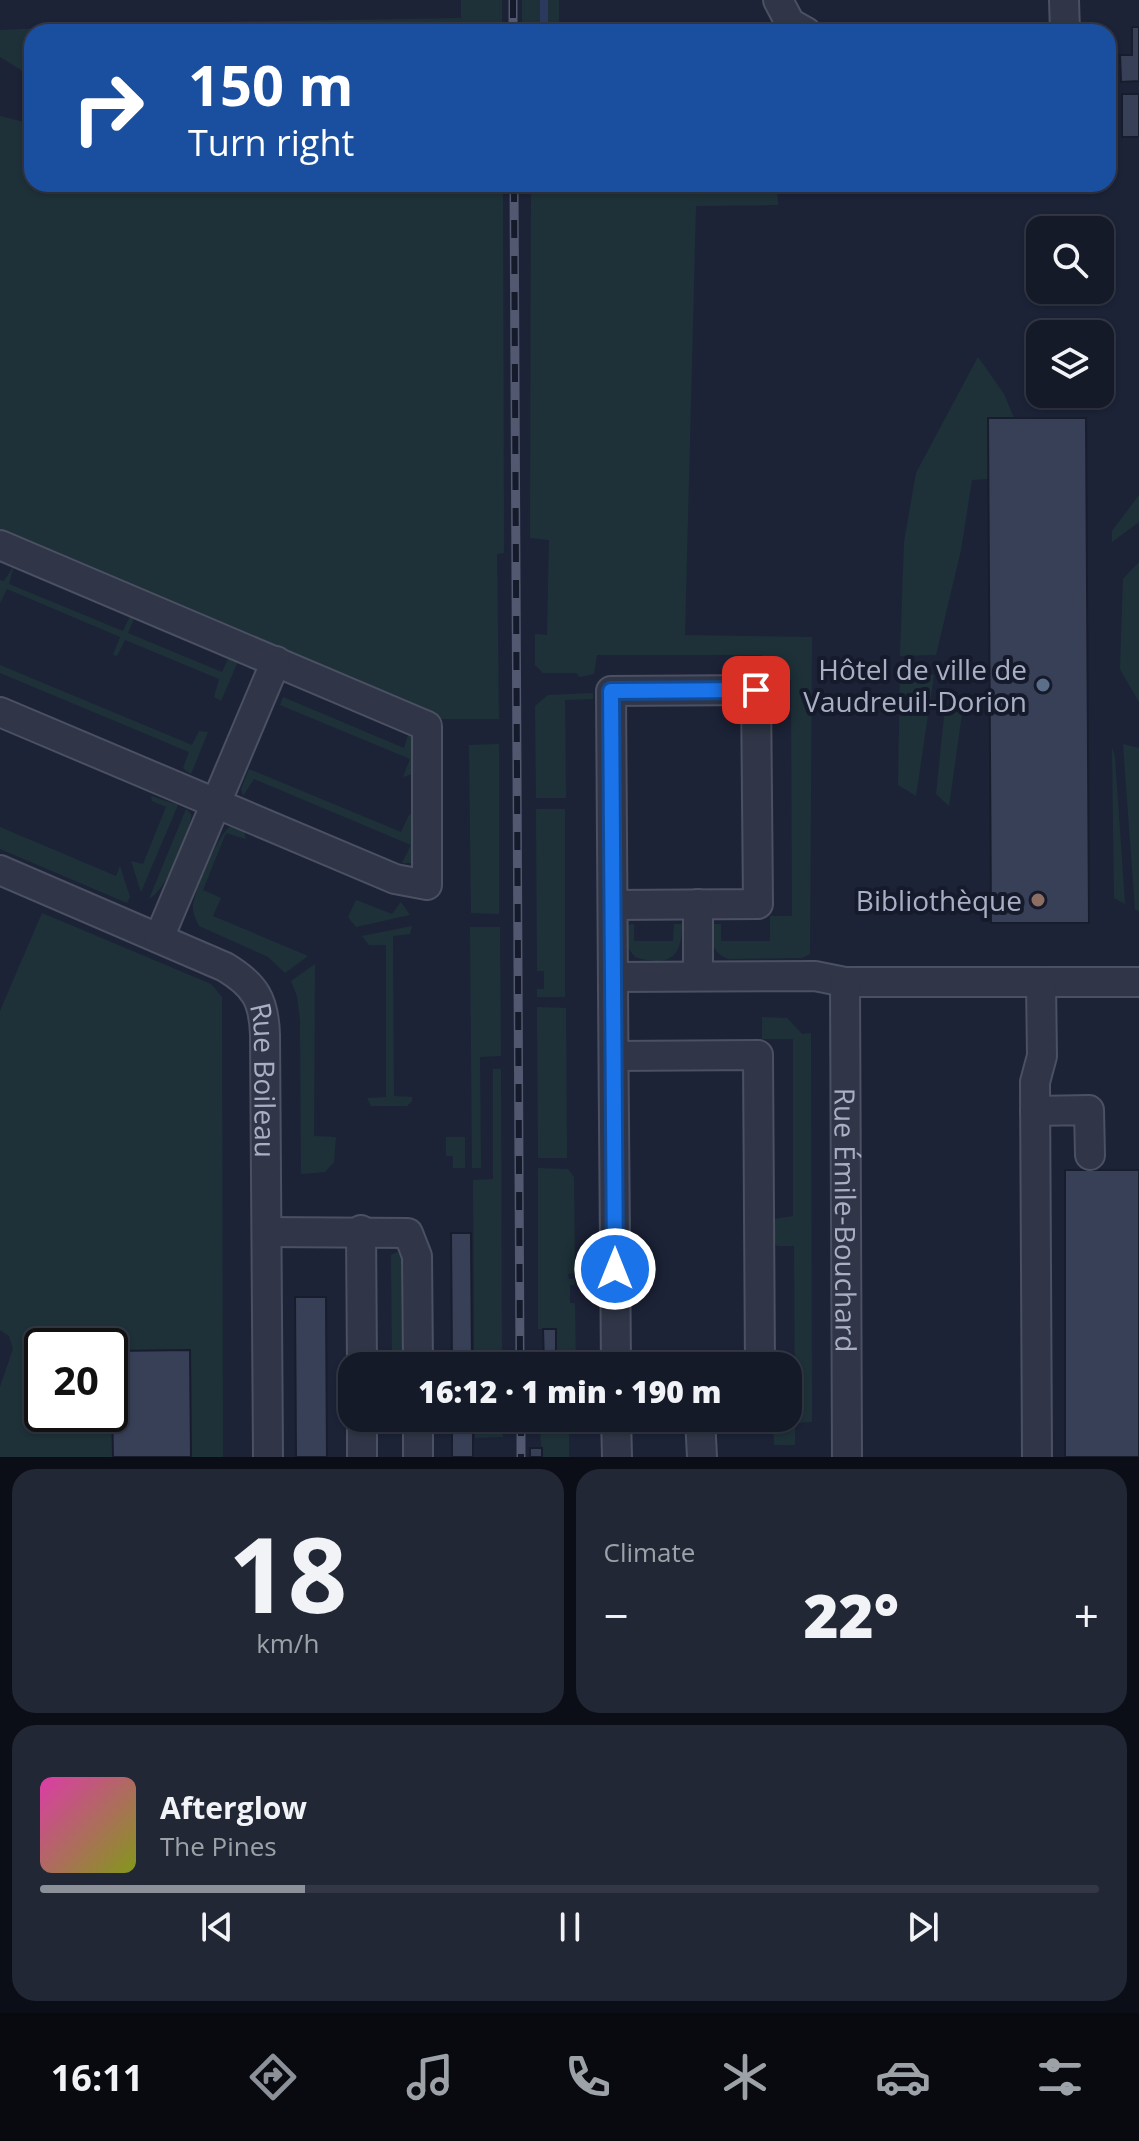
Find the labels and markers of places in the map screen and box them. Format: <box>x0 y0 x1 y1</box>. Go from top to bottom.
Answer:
place label: Hôtel de ville de Vaudreuil-Dorion <box>803 650 1027 720</box>
pin <box>722 656 790 724</box>
marker: Hôtel de ville de Vaudreuil-Dorion <box>1034 676 1052 694</box>
place label: Bibliothèque <box>856 881 1022 919</box>
marker: Bibliothèque <box>1029 891 1047 909</box>

